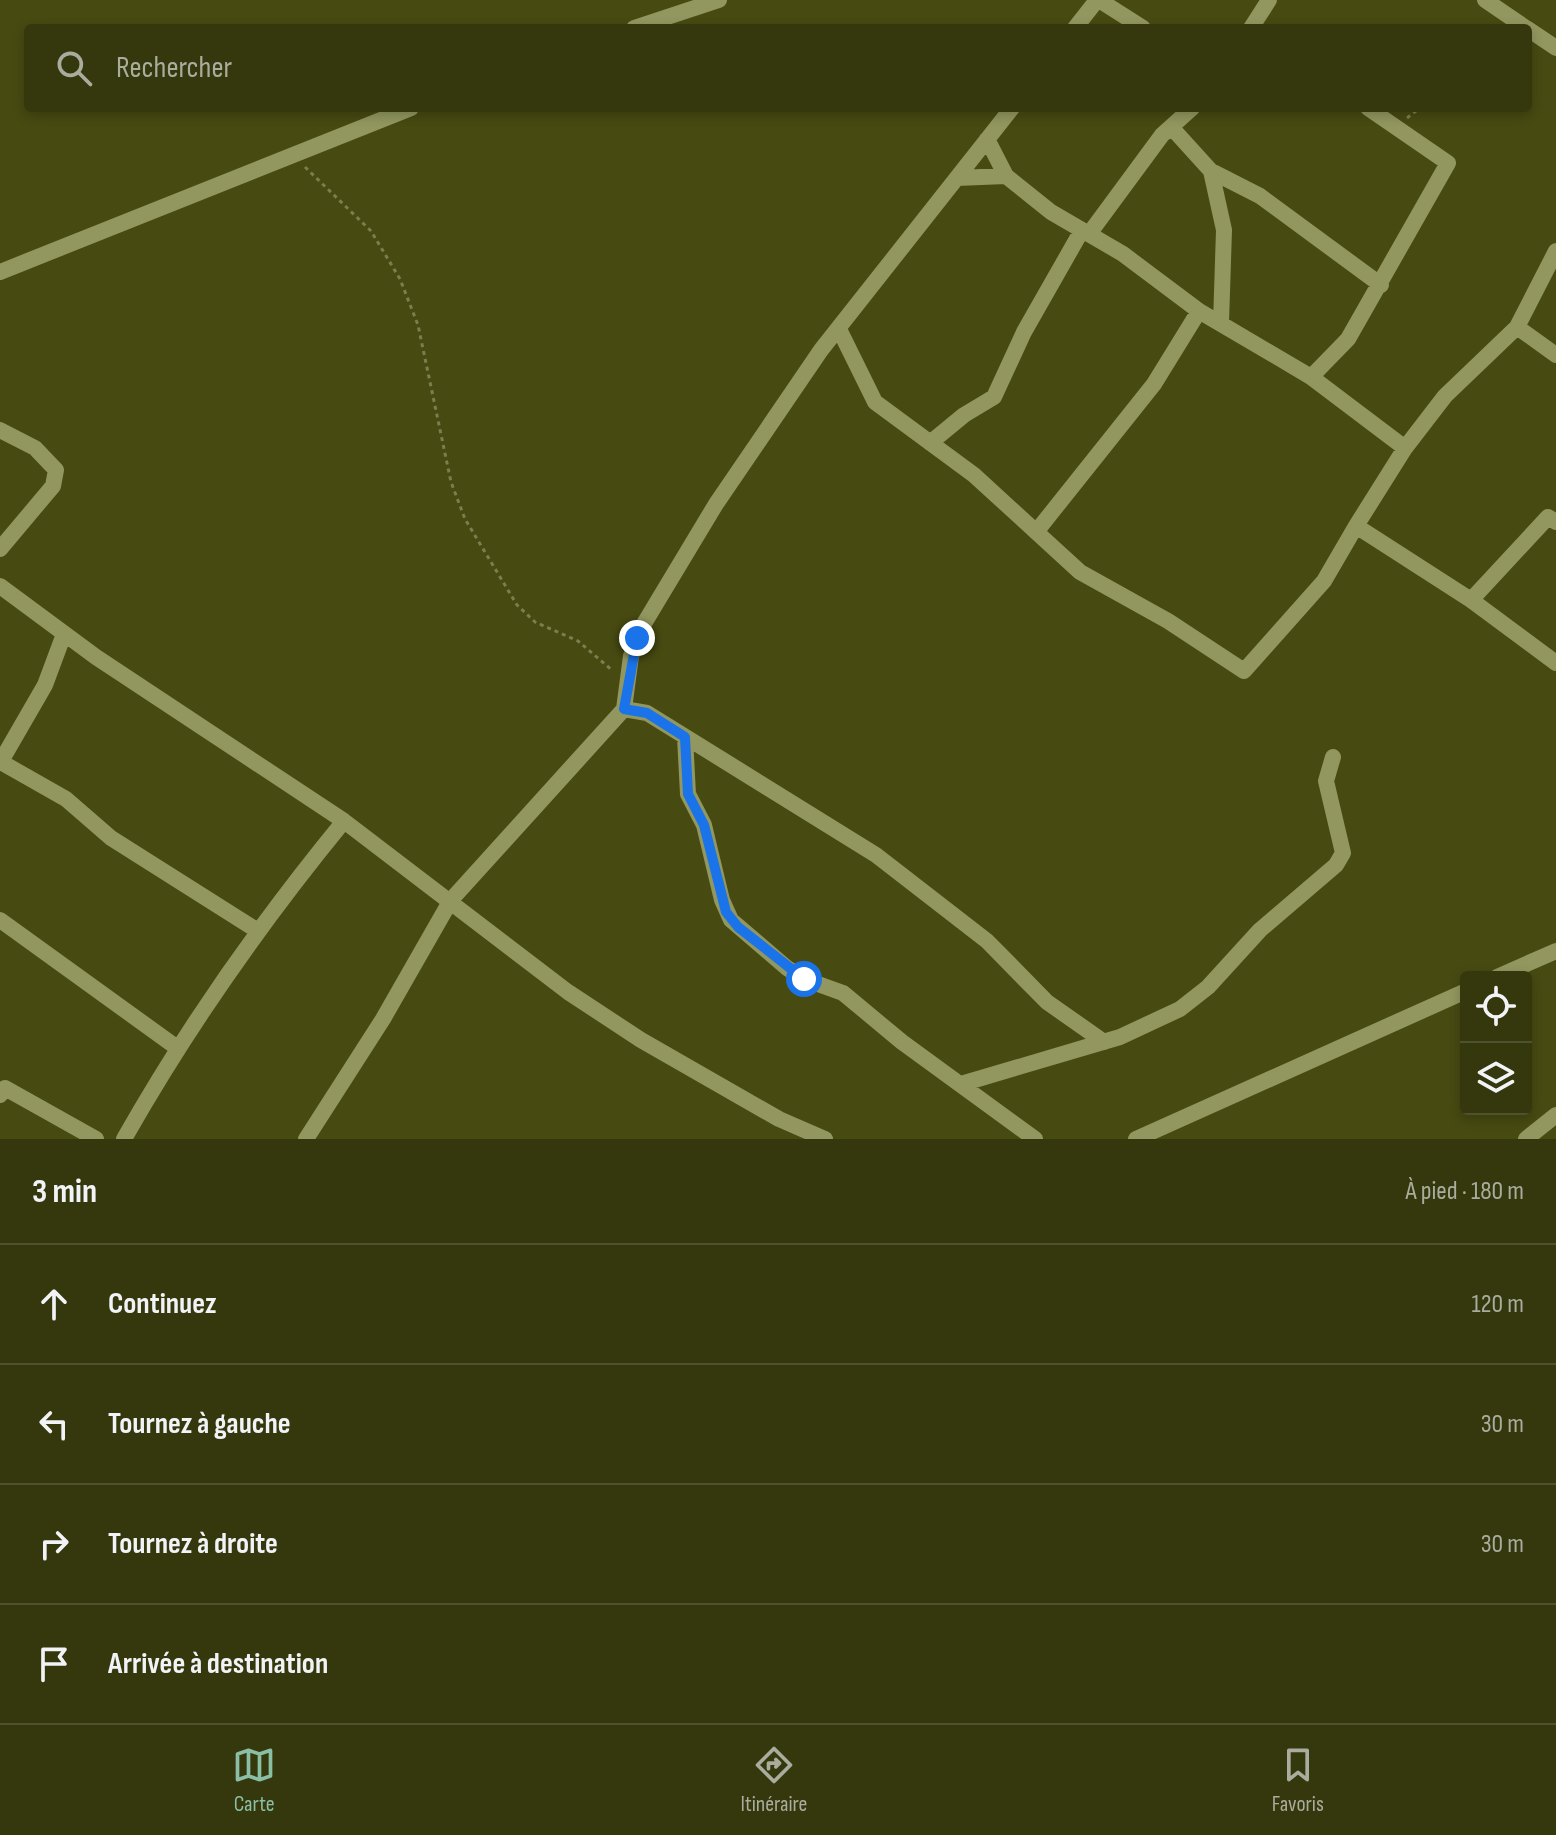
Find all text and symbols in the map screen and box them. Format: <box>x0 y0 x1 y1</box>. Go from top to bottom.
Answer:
search box <box>24 24 1532 112</box>
icon: search <box>52 46 96 90</box>
text: Rechercher <box>116 50 232 86</box>
route end <box>619 620 655 656</box>
route start <box>786 961 822 997</box>
map controls <box>1460 971 1532 1115</box>
button: locate <box>1460 971 1532 1043</box>
button: layers <box>1460 1043 1532 1115</box>
text: 3 min <box>32 1171 97 1212</box>
text: À pied · 180 m <box>1405 1176 1524 1207</box>
icon: ahead <box>32 1282 76 1326</box>
text: Continuez <box>108 1286 217 1322</box>
text: 120 m <box>1471 1289 1524 1320</box>
icon: left <box>32 1402 76 1446</box>
text: Tournez à gauche <box>108 1406 291 1442</box>
text: 30 m <box>1481 1409 1524 1440</box>
icon: right <box>32 1522 76 1566</box>
text: Tournez à droite <box>108 1526 278 1562</box>
text: 30 m <box>1481 1529 1524 1560</box>
icon: arrive <box>32 1642 76 1686</box>
text: Arrivée à destination <box>108 1646 328 1682</box>
tab: Carte <box>232 1743 276 1818</box>
tab: Itinéraire <box>741 1743 807 1818</box>
tab: Favoris <box>1272 1743 1324 1818</box>

